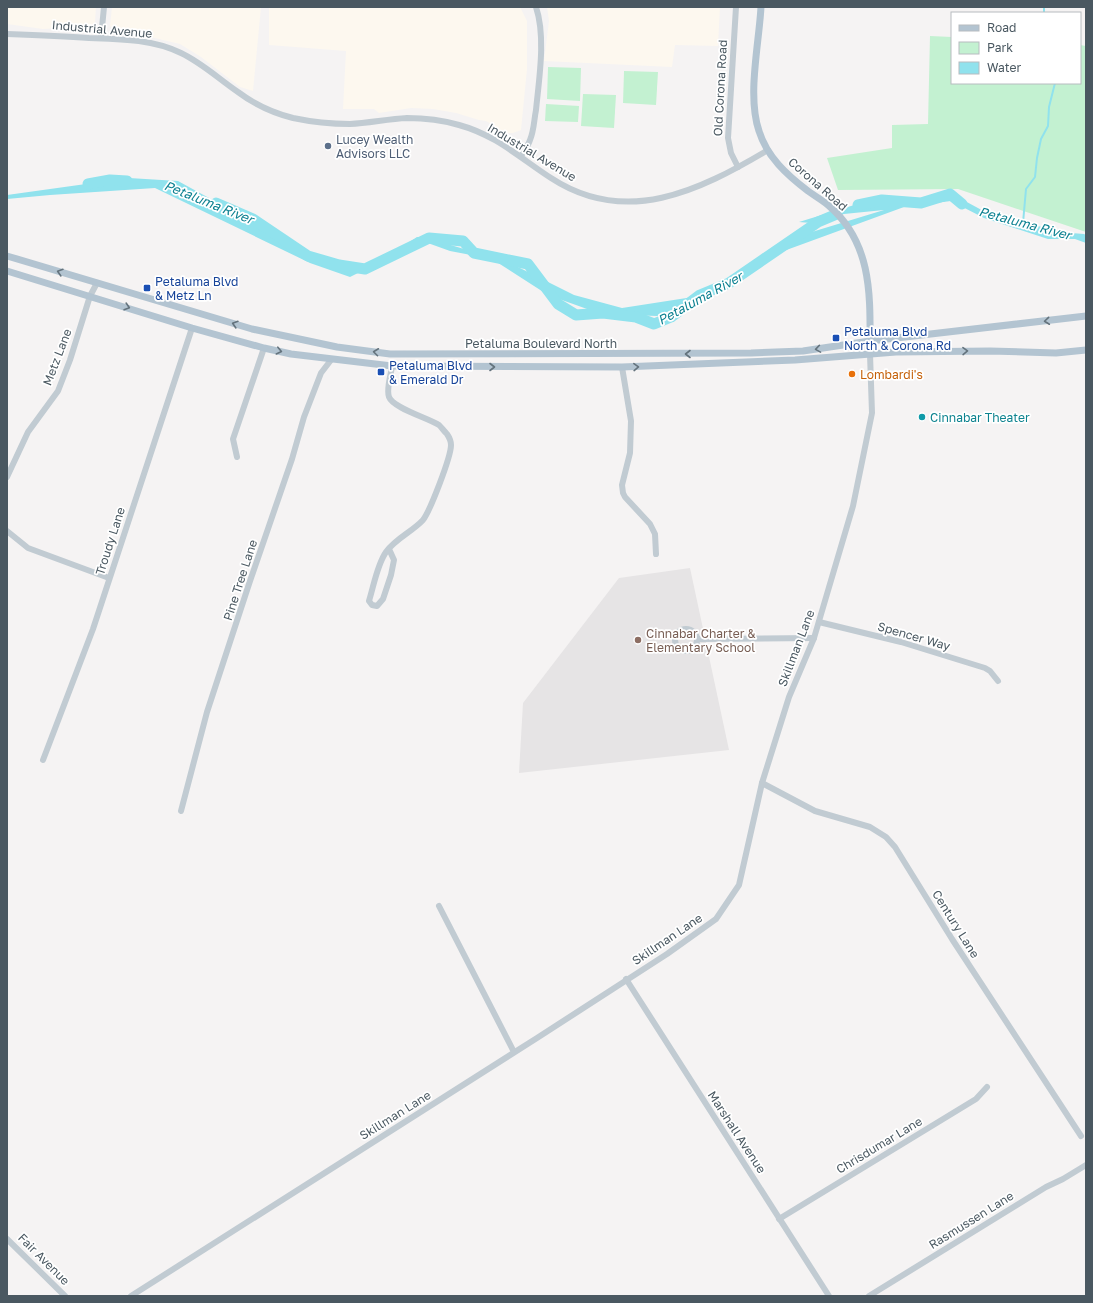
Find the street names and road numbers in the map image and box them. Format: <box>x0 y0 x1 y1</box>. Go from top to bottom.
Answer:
street label: Industrial Avenue <box>51 17 153 41</box>
street label: Old Corona Road <box>710 39 730 137</box>
street label: Industrial Avenue <box>485 120 579 184</box>
street label: Corona Road <box>785 154 851 214</box>
street label: Metz Lane <box>39 326 75 387</box>
street label: Petaluma Boulevard North <box>465 336 617 351</box>
street label: Troudy Lane <box>92 505 128 577</box>
street label: Pine Tree Lane <box>220 538 260 622</box>
street label: Skillman Lane <box>774 607 818 689</box>
street label: Spencer Way <box>876 618 952 654</box>
street label: Century Lane <box>929 887 983 961</box>
street label: Skillman Lane <box>629 910 705 968</box>
street label: Skillman Lane <box>357 1087 433 1143</box>
street label: Marshall Avenue <box>705 1088 769 1176</box>
street label: Chrisdumar Lane <box>833 1113 925 1177</box>
street label: Rasmussen Lane <box>926 1188 1016 1252</box>
street label: Fair Avenue <box>15 1230 73 1288</box>

